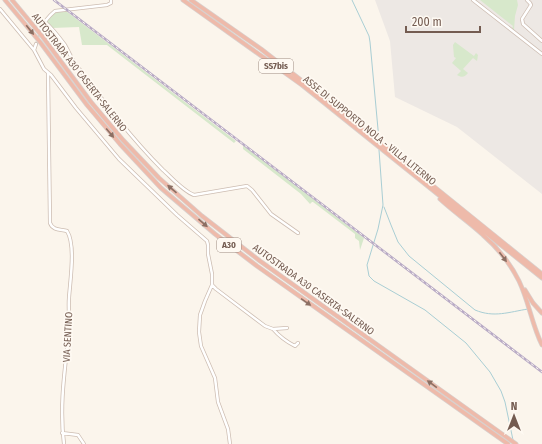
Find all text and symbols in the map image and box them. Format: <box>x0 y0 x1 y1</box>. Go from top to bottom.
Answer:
scale bar <box>406 8 480 34</box>
street label: AUTOSTRADA A30 CASERTA-SALERNO <box>29 11 129 134</box>
text: 200 m <box>412 15 442 29</box>
one-way arrow <box>26 24 35 35</box>
road number: SS7bis <box>259 59 293 73</box>
street label: ASSE DI SUPPORTO NOLA - VILLA LITERNO <box>301 73 438 188</box>
one-way arrow <box>105 127 114 138</box>
one-way arrow <box>167 185 176 194</box>
one-way arrow <box>197 219 208 228</box>
road number: A30 <box>217 238 241 252</box>
street label: AUTOSTRADA A30 CASERTA-SALERNO <box>250 242 377 338</box>
one-way arrow <box>499 251 508 262</box>
one-way arrow <box>301 297 312 306</box>
street label: VIA SENTINO <box>61 311 75 363</box>
one-way arrow <box>427 380 438 389</box>
north arrow <box>494 396 534 436</box>
text: N <box>511 400 517 413</box>

